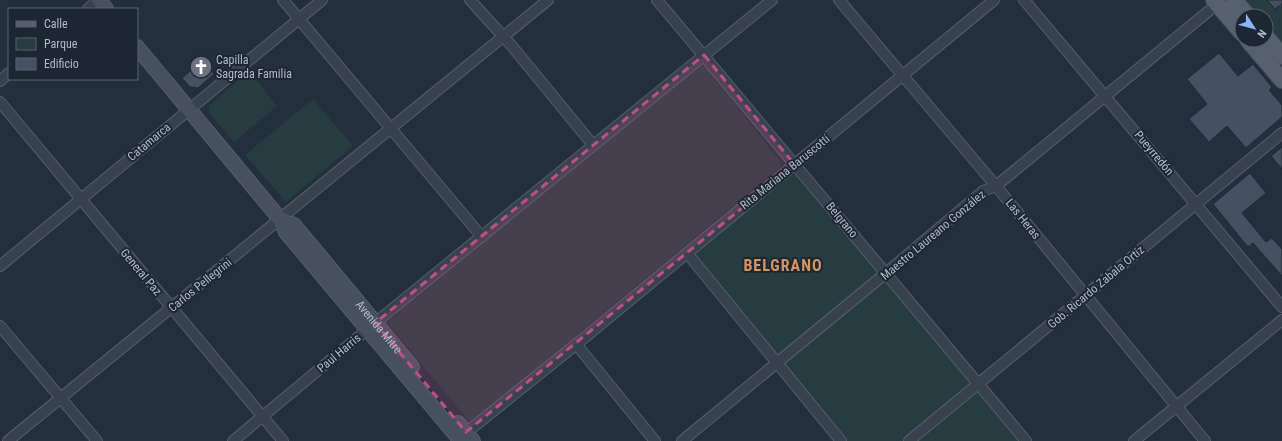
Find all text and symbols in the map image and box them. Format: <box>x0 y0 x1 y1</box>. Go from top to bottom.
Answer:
legend <box>8 8 138 80</box>
north arrow <box>1234 8 1274 48</box>
text: Calle <box>44 17 68 31</box>
text: N <box>1254 27 1269 40</box>
text: Parque <box>44 37 78 51</box>
place label: Capilla Sagrada Familia <box>216 53 292 81</box>
church icon: Capilla Sagrada Familia <box>188 54 214 80</box>
text: Edificio <box>44 57 79 71</box>
street label: Catamarca <box>125 120 173 164</box>
street label: Pueyrredón <box>1131 128 1177 178</box>
street label: Rita Mariana Baruscotti <box>737 132 833 212</box>
street label: Maestro Laureano González <box>878 187 988 283</box>
street label: Las Heras <box>1003 196 1043 242</box>
street label: Belgrano <box>823 199 861 241</box>
street label: Gob. Ricardo Zabala Ortíz <box>1045 243 1147 331</box>
street label: General Paz <box>117 246 165 298</box>
street label: Carlos Pellegrini <box>166 255 234 315</box>
district label: BELGRANO <box>743 256 823 275</box>
street label: Avenida Mitre <box>353 298 405 357</box>
street label: Paul Harris <box>314 331 364 375</box>

